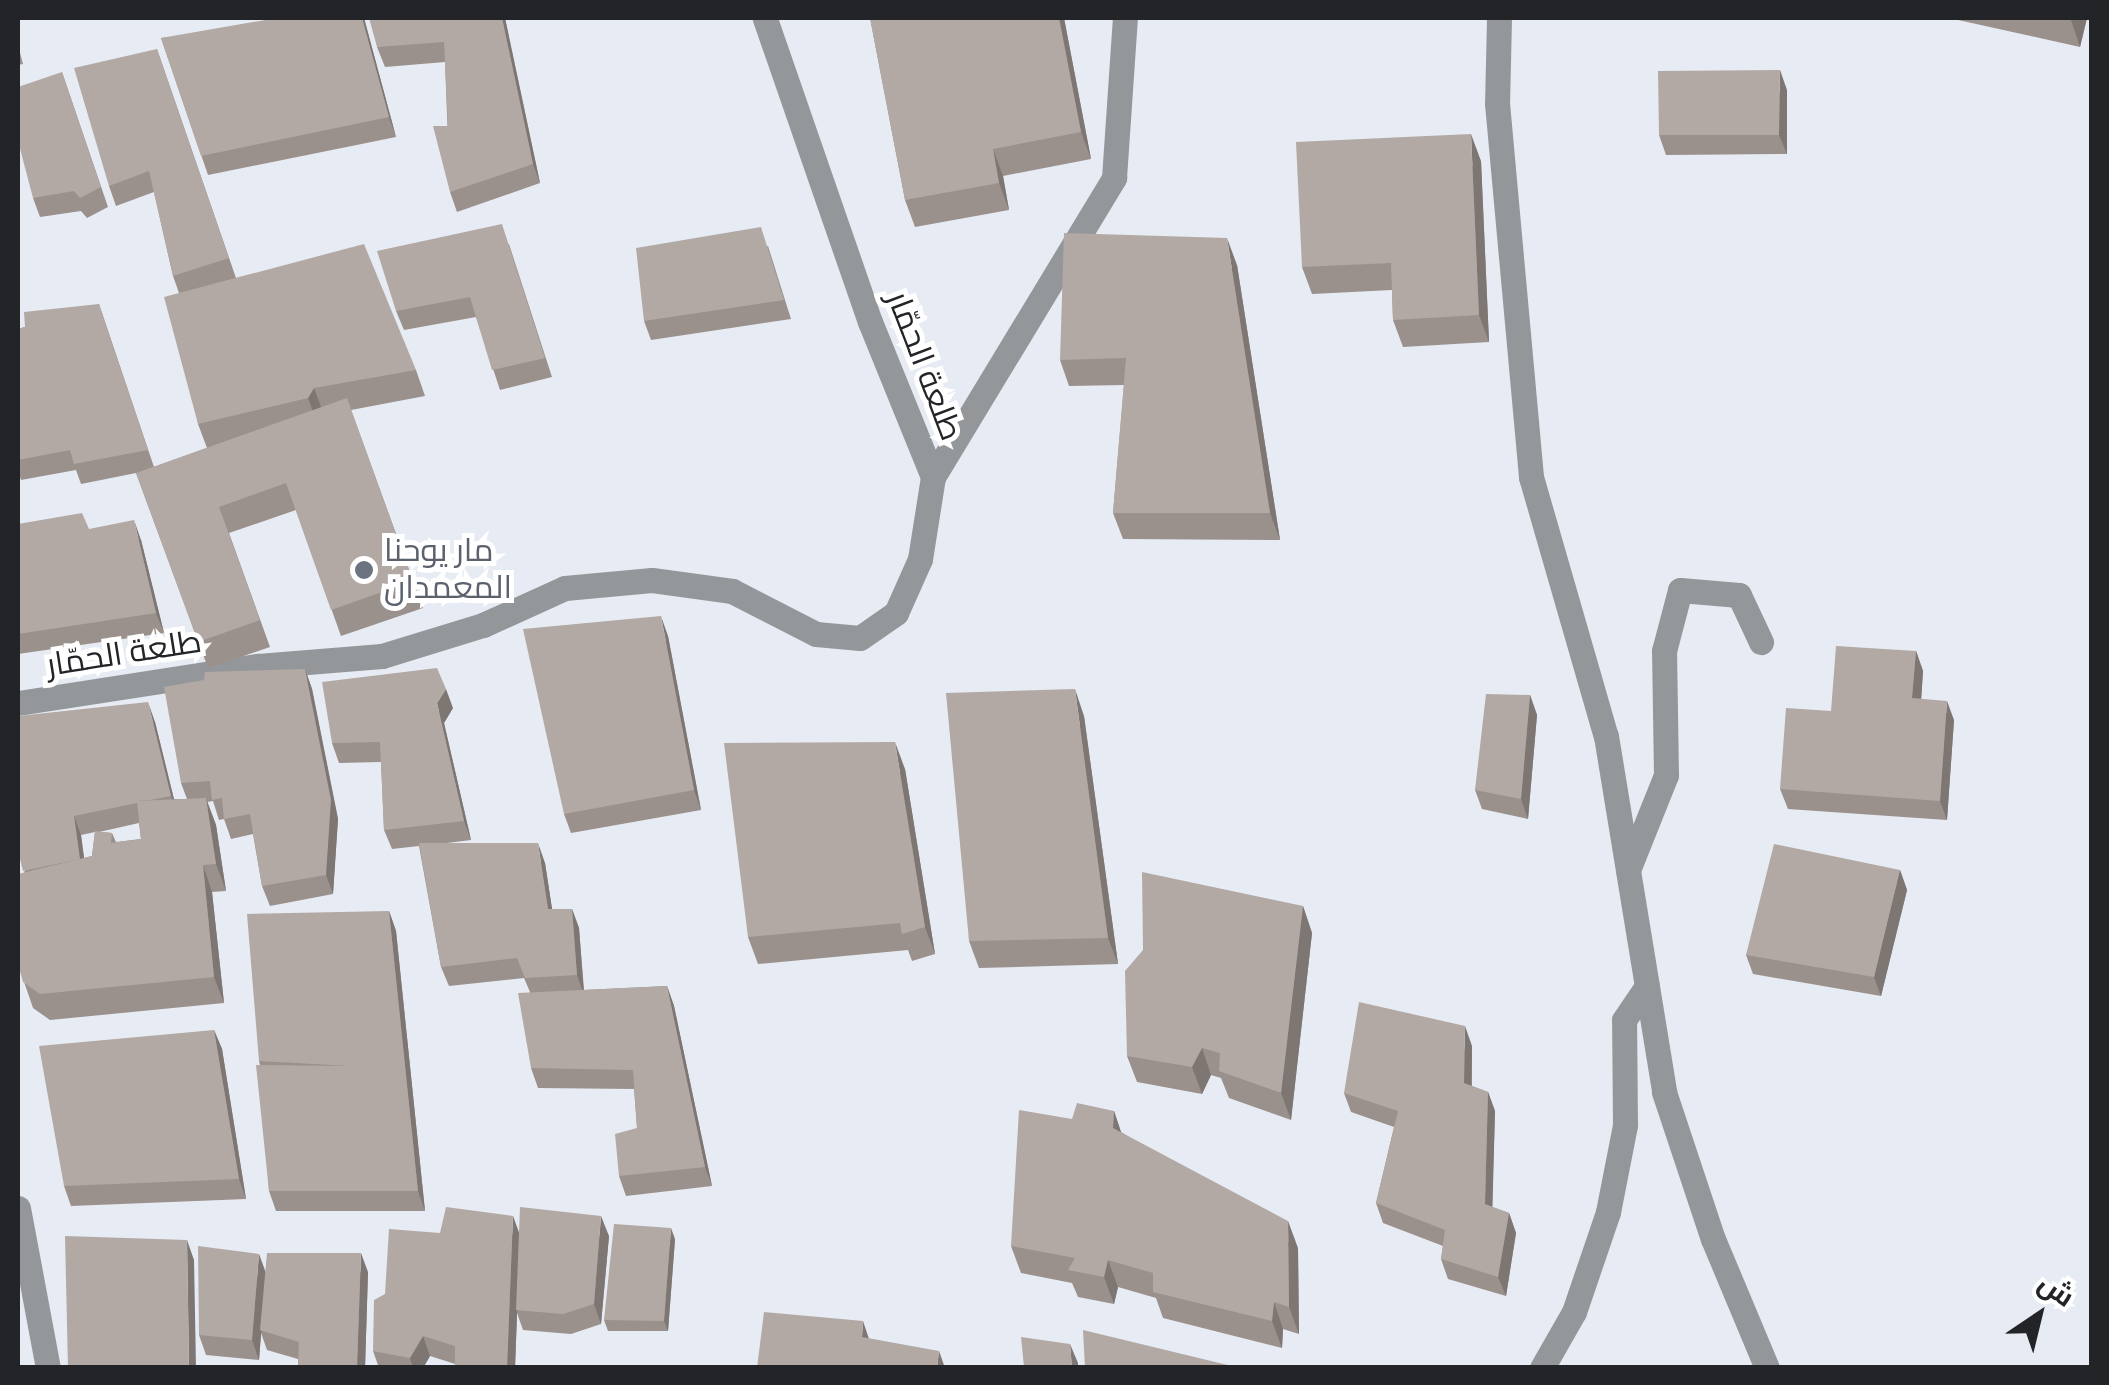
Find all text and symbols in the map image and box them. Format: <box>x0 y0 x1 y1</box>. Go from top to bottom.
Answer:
street label: طلعة الحمّار <box>878 286 970 446</box>
place label: مار يوحنا المعمدان <box>384 533 512 608</box>
marker: مار يوحنا المعمدان <box>353 559 375 581</box>
street label: طلعة الحمّار <box>44 623 204 685</box>
north arrow <box>1989 1265 2089 1365</box>
text: ش <box>2032 1266 2081 1314</box>

